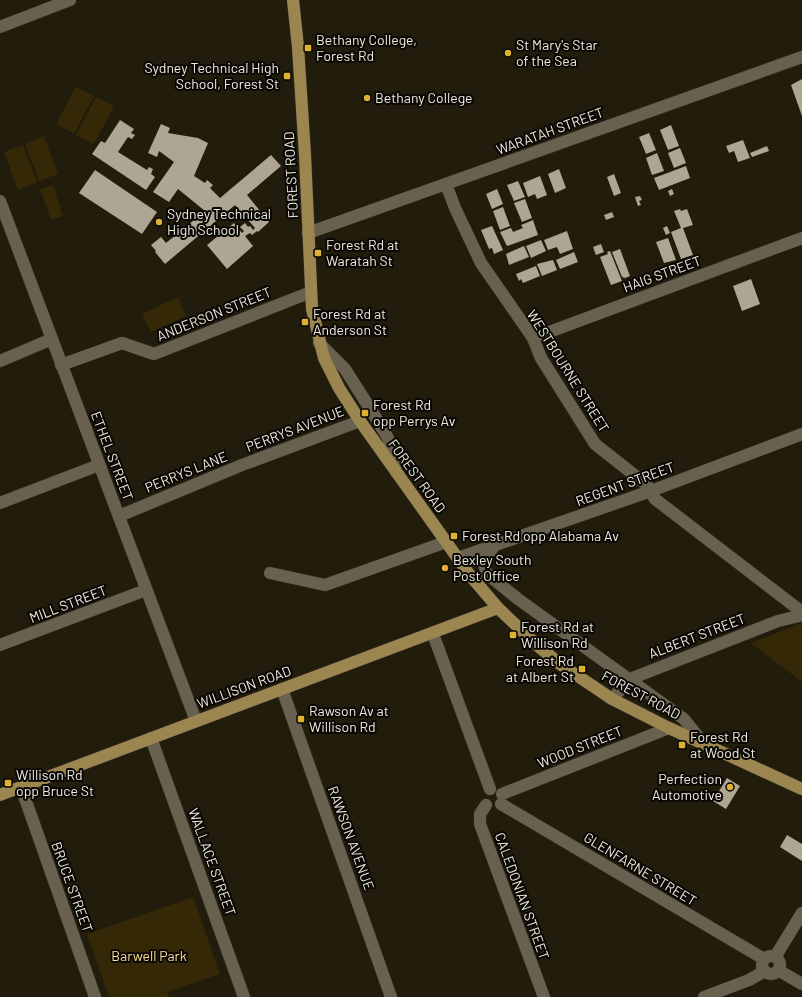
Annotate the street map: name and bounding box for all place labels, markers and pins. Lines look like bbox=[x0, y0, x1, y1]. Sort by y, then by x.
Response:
place label: Bethany College, Forest Rd bbox=[316, 31, 417, 64]
place label: St Mary's Star of the Sea bbox=[516, 36, 598, 69]
marker: Bethany College, Forest Rd bbox=[303, 43, 313, 53]
marker: St Mary's Star of the Sea bbox=[503, 48, 513, 58]
place label: Sydney Technical High School, Forest St bbox=[144, 59, 279, 92]
marker: Sydney Technical High School, Forest St bbox=[282, 71, 292, 81]
place label: Bethany College bbox=[375, 89, 473, 106]
marker: Bethany College bbox=[362, 93, 372, 103]
place label: Sydney Technical High School bbox=[167, 205, 271, 238]
marker: Sydney Technical High School bbox=[154, 217, 164, 227]
place label: Forest Rd at Waratah St bbox=[326, 236, 399, 269]
marker: Forest Rd at Waratah St bbox=[313, 248, 323, 258]
place label: Forest Rd at Anderson St bbox=[313, 305, 387, 338]
marker: Forest Rd at Anderson St bbox=[300, 317, 310, 327]
place label: Forest Rd opp Perrys Av bbox=[373, 396, 456, 429]
marker: Forest Rd opp Perrys Av bbox=[360, 408, 370, 418]
place label: Forest Rd opp Alabama Av bbox=[462, 527, 619, 544]
marker: Forest Rd opp Alabama Av bbox=[449, 531, 459, 541]
place label: Bexley South Post Office bbox=[453, 551, 531, 584]
marker: Bexley South Post Office bbox=[440, 563, 450, 573]
place label: Forest Rd at Willison Rd bbox=[521, 618, 594, 651]
marker: Forest Rd at Willison Rd bbox=[508, 630, 518, 640]
place label: Forest Rd at Albert St bbox=[506, 652, 574, 685]
marker: Forest Rd at Albert St bbox=[577, 664, 587, 674]
place label: Rawson Av at Willison Rd bbox=[309, 702, 389, 735]
marker: Rawson Av at Willison Rd bbox=[296, 714, 306, 724]
place label: Forest Rd at Wood St bbox=[690, 728, 756, 761]
marker: Forest Rd at Wood St bbox=[677, 740, 687, 750]
place label: Willison Rd opp Bruce St bbox=[16, 766, 94, 799]
place label: Perfection Automotive bbox=[652, 770, 722, 803]
marker: Willison Rd opp Bruce St bbox=[3, 778, 13, 788]
marker: Perfection Automotive bbox=[725, 782, 735, 792]

